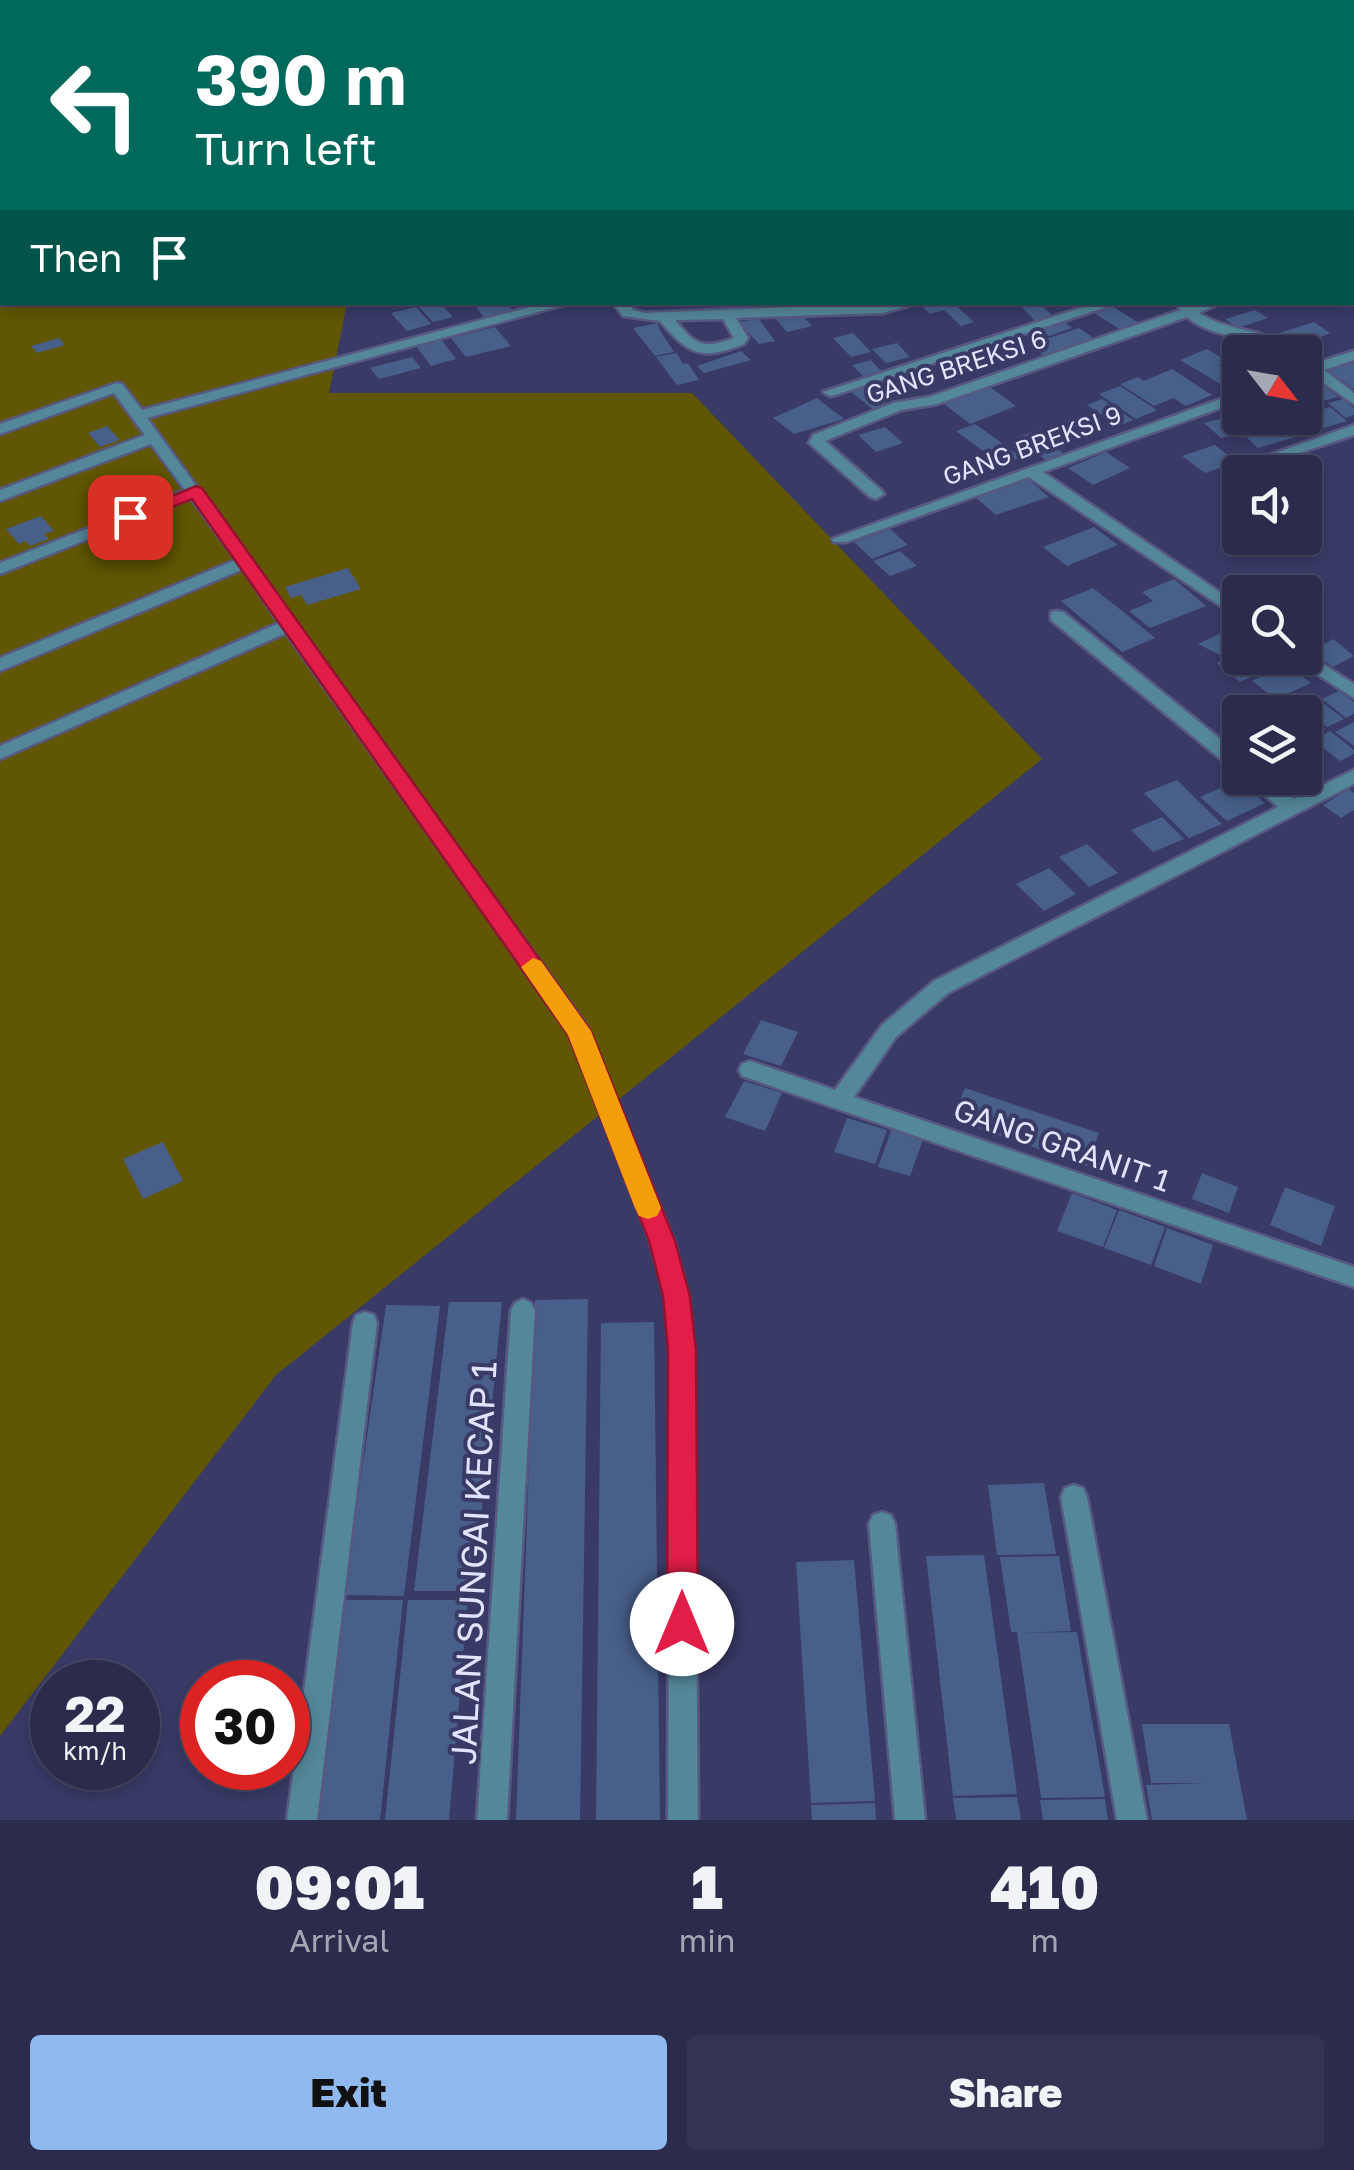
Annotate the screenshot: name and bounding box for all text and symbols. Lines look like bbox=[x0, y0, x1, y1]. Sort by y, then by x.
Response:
text: 390 m bbox=[195, 36, 406, 120]
icon: left bbox=[30, 40, 160, 170]
text: Turn left bbox=[195, 121, 377, 175]
icon: arrive bbox=[142, 230, 197, 285]
text: Then bbox=[30, 235, 122, 280]
street label: GANG BREKSI 6 bbox=[862, 322, 1050, 410]
north arrow bbox=[1222, 335, 1322, 435]
map controls bbox=[1222, 335, 1322, 795]
street label: GANG BREKSI 9 bbox=[938, 398, 1126, 492]
button: sound bbox=[1222, 455, 1322, 555]
pin bbox=[88, 475, 173, 560]
icon: arrive bbox=[103, 490, 158, 545]
button: search bbox=[1222, 575, 1322, 675]
button: layers bbox=[1222, 695, 1322, 795]
street label: GANG GRANIT 1 bbox=[949, 1091, 1175, 1199]
street label: JALAN SUNGAI KECAP 1 bbox=[441, 1360, 505, 1766]
position arrow bbox=[630, 1572, 734, 1676]
speed limit sign: 30 bbox=[180, 1660, 310, 1790]
text: 22 bbox=[64, 1683, 125, 1743]
text: km/h bbox=[63, 1735, 127, 1766]
text: 09:01 bbox=[255, 1850, 424, 1922]
text: 1 bbox=[691, 1850, 723, 1922]
text: 410 bbox=[990, 1850, 1099, 1922]
text: Arrival bbox=[289, 1921, 390, 1959]
text: min bbox=[679, 1921, 735, 1959]
text: m bbox=[1031, 1921, 1059, 1959]
button: Exit bbox=[30, 2035, 667, 2150]
button: Share bbox=[687, 2035, 1324, 2150]

